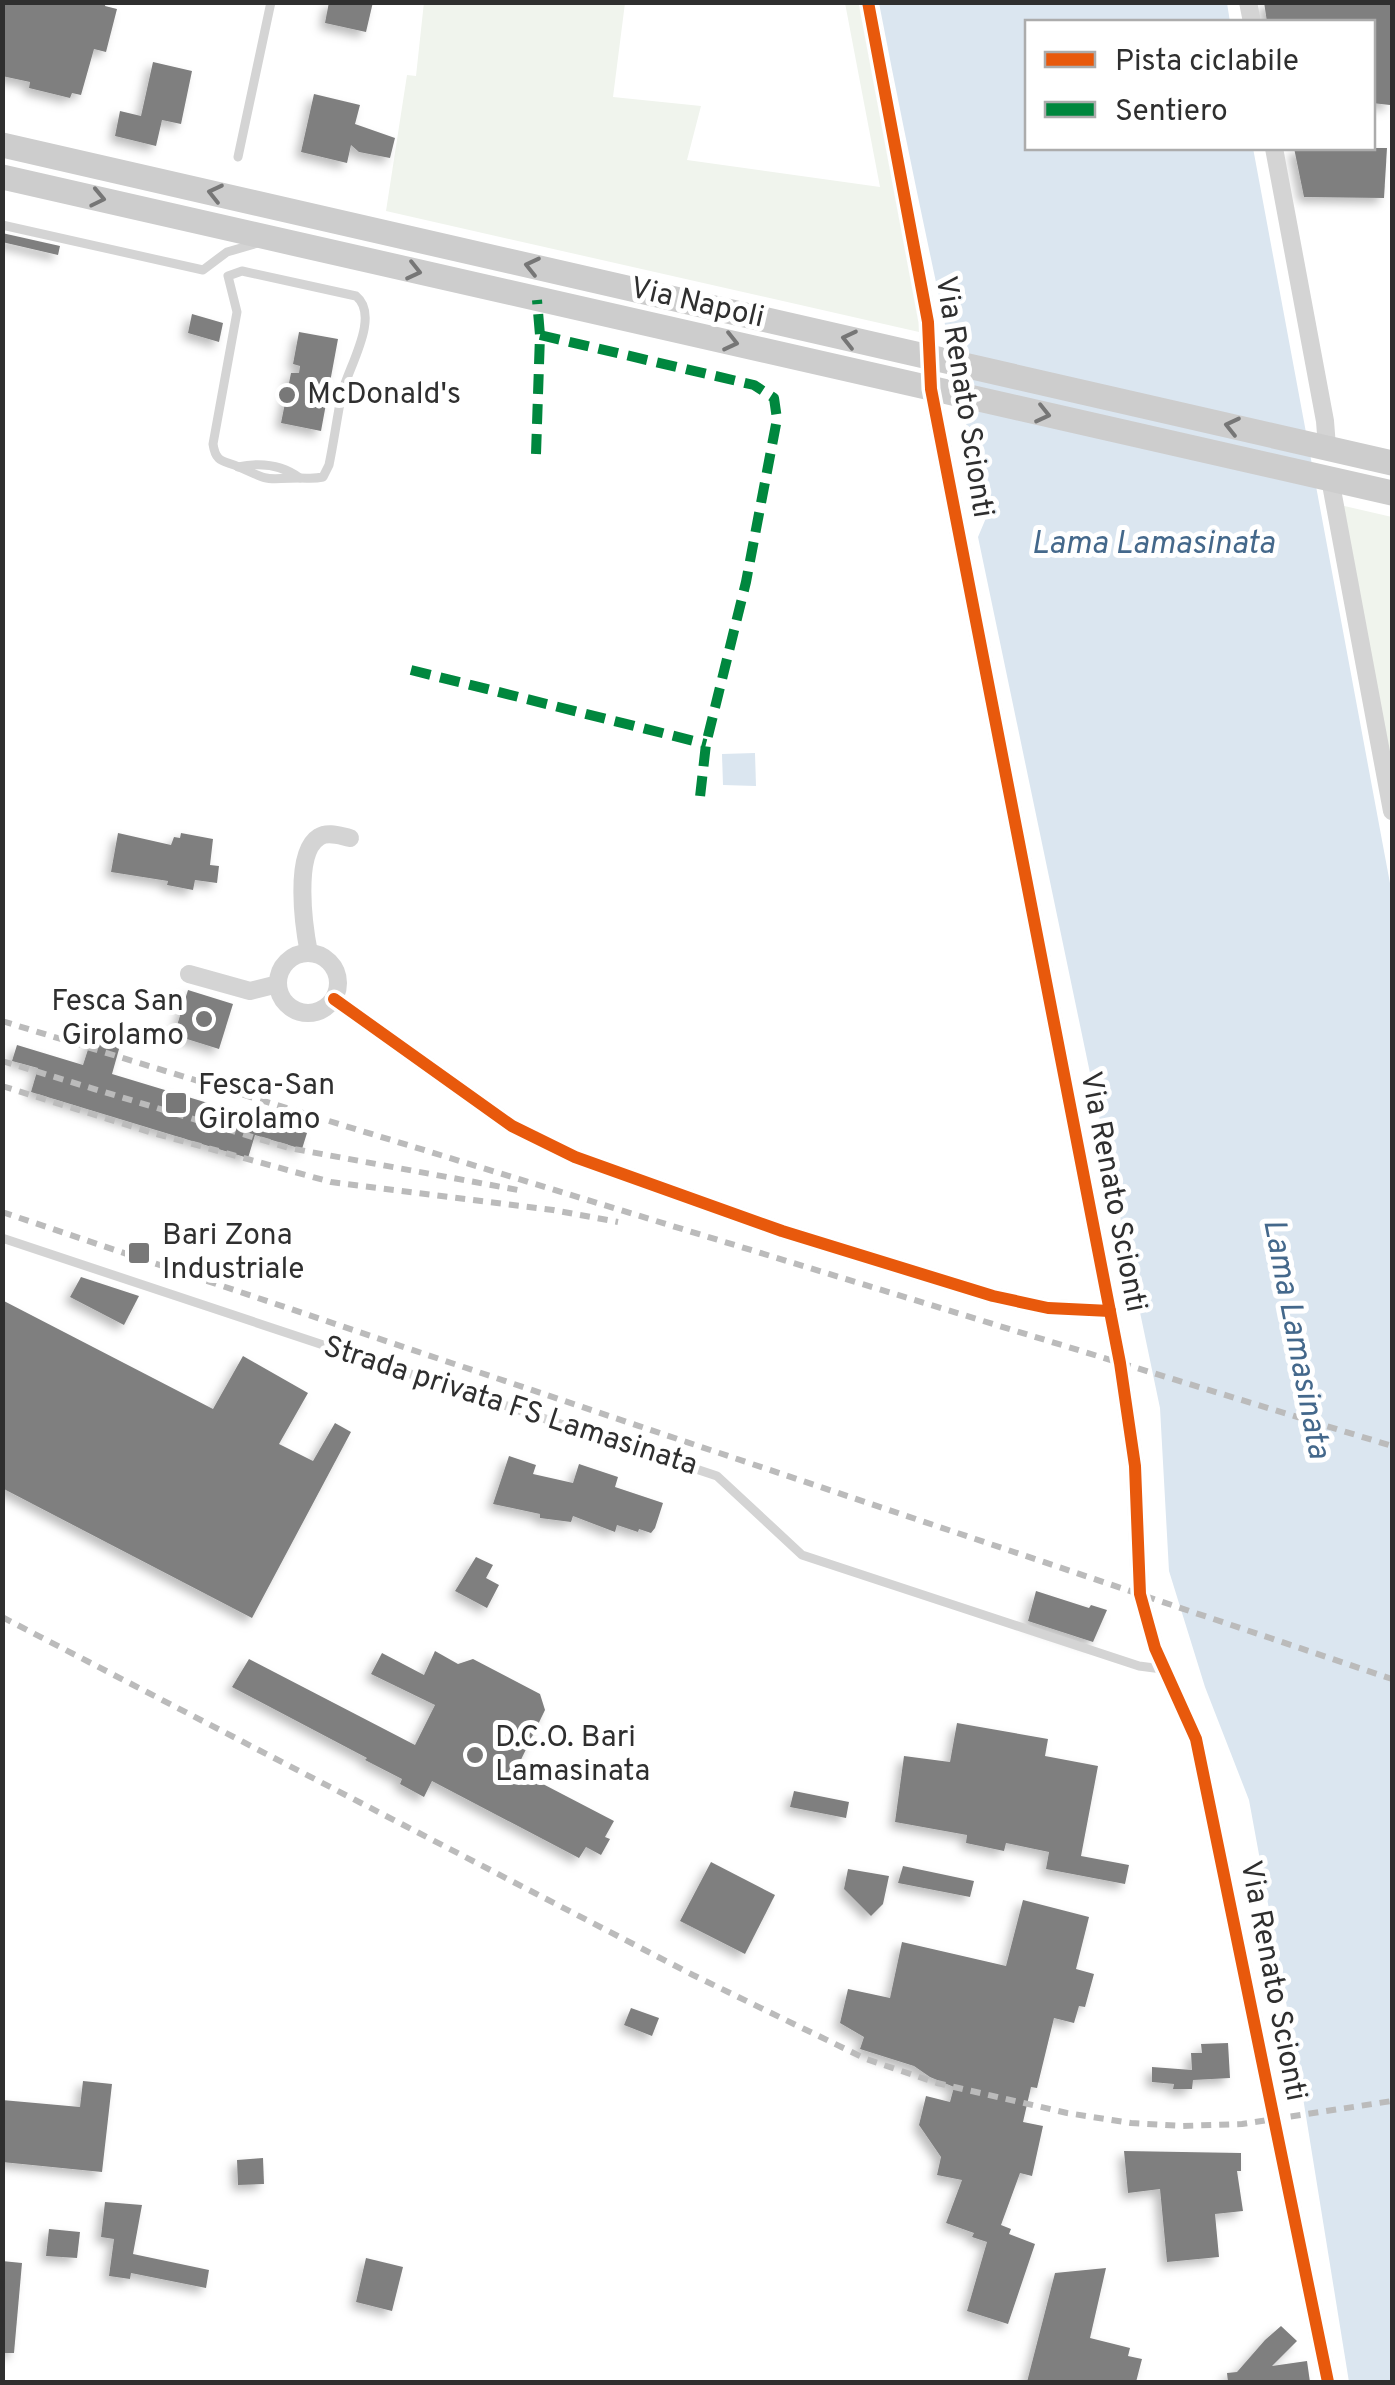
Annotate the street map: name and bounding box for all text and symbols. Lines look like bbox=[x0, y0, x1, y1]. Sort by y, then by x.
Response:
legend bbox=[1025, 20, 1375, 150]
text: Pista ciclabile bbox=[1115, 44, 1299, 81]
text: Sentiero bbox=[1115, 94, 1228, 131]
one-way arrow bbox=[207, 184, 224, 205]
one-way arrow bbox=[89, 186, 106, 207]
one-way arrow bbox=[524, 257, 541, 278]
one-way arrow bbox=[405, 259, 422, 280]
street label: Via Napoli bbox=[626, 271, 768, 337]
street label: Via Renato Scionti bbox=[926, 273, 1000, 521]
one-way arrow bbox=[841, 330, 858, 351]
one-way arrow bbox=[723, 331, 740, 352]
place label: McDonald's bbox=[307, 377, 461, 414]
marker: McDonald's bbox=[276, 384, 298, 406]
one-way arrow bbox=[1035, 402, 1052, 423]
one-way arrow bbox=[1224, 417, 1241, 438]
water label: Lama Lamasinata bbox=[1031, 525, 1275, 565]
place label: Fesca San Girolamo bbox=[51, 984, 184, 1055]
marker: Fesca San Girolamo bbox=[193, 1008, 215, 1030]
place label: Fesca-San Girolamo bbox=[198, 1068, 335, 1139]
street label: Via Renato Scionti bbox=[1071, 1069, 1153, 1315]
marker: Fesca-San Girolamo bbox=[163, 1090, 189, 1116]
water label: Lama Lamasinata bbox=[1252, 1216, 1338, 1463]
place label: Bari Zona Industriale bbox=[162, 1218, 304, 1289]
marker: Bari Zona Industriale bbox=[126, 1240, 152, 1266]
street label: Strada privata FS Lamasinata bbox=[318, 1329, 702, 1485]
place label: D.C.O. Bari Lamasinata bbox=[495, 1720, 650, 1791]
marker: D.C.O. Bari Lamasinata bbox=[464, 1744, 486, 1766]
street label: Via Renato Scionti bbox=[1231, 1858, 1313, 2104]

